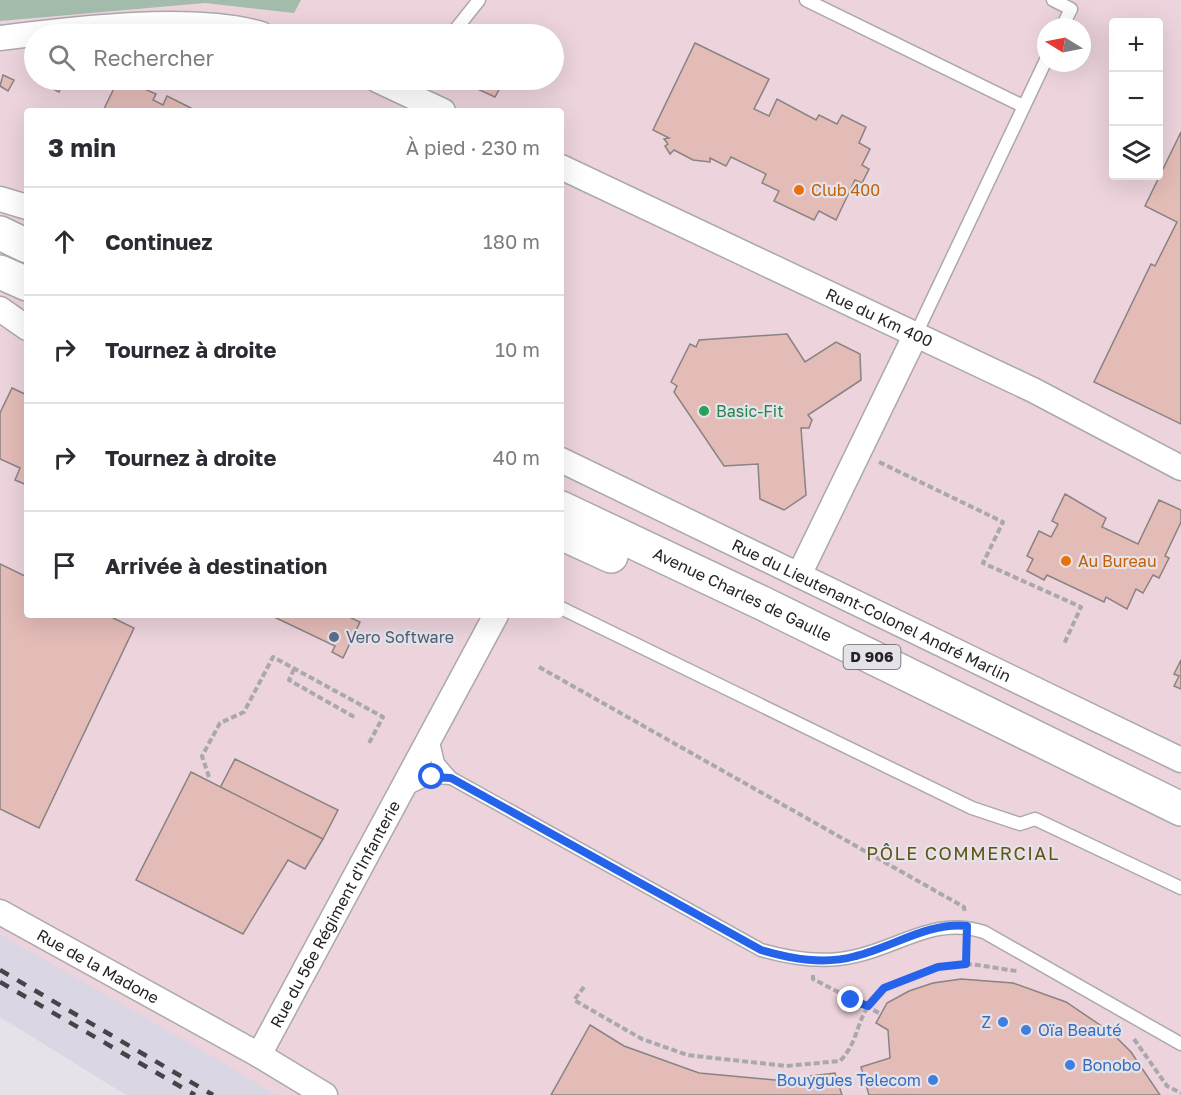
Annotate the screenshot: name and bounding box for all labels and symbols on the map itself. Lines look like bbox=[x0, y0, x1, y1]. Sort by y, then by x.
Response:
north arrow bbox=[1037, 18, 1091, 72]
place label: Club 400 bbox=[811, 180, 880, 200]
marker: Club 400 bbox=[792, 183, 806, 197]
street label: Rue du Km 400 bbox=[823, 284, 936, 351]
place label: Basic-Fit bbox=[716, 401, 784, 421]
marker: Basic-Fit bbox=[697, 404, 711, 418]
street label: Rue du Lieutenant-Colonel André Marlin bbox=[729, 534, 1014, 686]
street label: Avenue Charles de Gaulle bbox=[650, 543, 835, 646]
place label: Au Bureau bbox=[1078, 551, 1157, 571]
marker: Au Bureau bbox=[1059, 554, 1073, 568]
place label: Vero Software bbox=[346, 627, 454, 647]
marker: Vero Software bbox=[327, 630, 341, 644]
road number: D 906 bbox=[844, 645, 900, 669]
route start bbox=[418, 763, 444, 789]
street label: Rue du 56e Régiment d'Infanterie bbox=[266, 797, 404, 1031]
district label: PÔLE COMMERCIAL bbox=[866, 842, 1060, 864]
street label: Rue de la Madone bbox=[34, 924, 163, 1008]
route end bbox=[837, 986, 863, 1012]
place label: Z bbox=[981, 1012, 991, 1032]
marker: Z bbox=[996, 1015, 1010, 1029]
place label: Oïa Beauté bbox=[1038, 1020, 1122, 1040]
marker: Oïa Beauté bbox=[1019, 1023, 1033, 1037]
place label: Bonobo bbox=[1082, 1055, 1141, 1075]
marker: Bonobo bbox=[1063, 1058, 1077, 1072]
place label: Bouygues Telecom bbox=[777, 1070, 921, 1090]
marker: Bouygues Telecom bbox=[926, 1073, 940, 1087]

